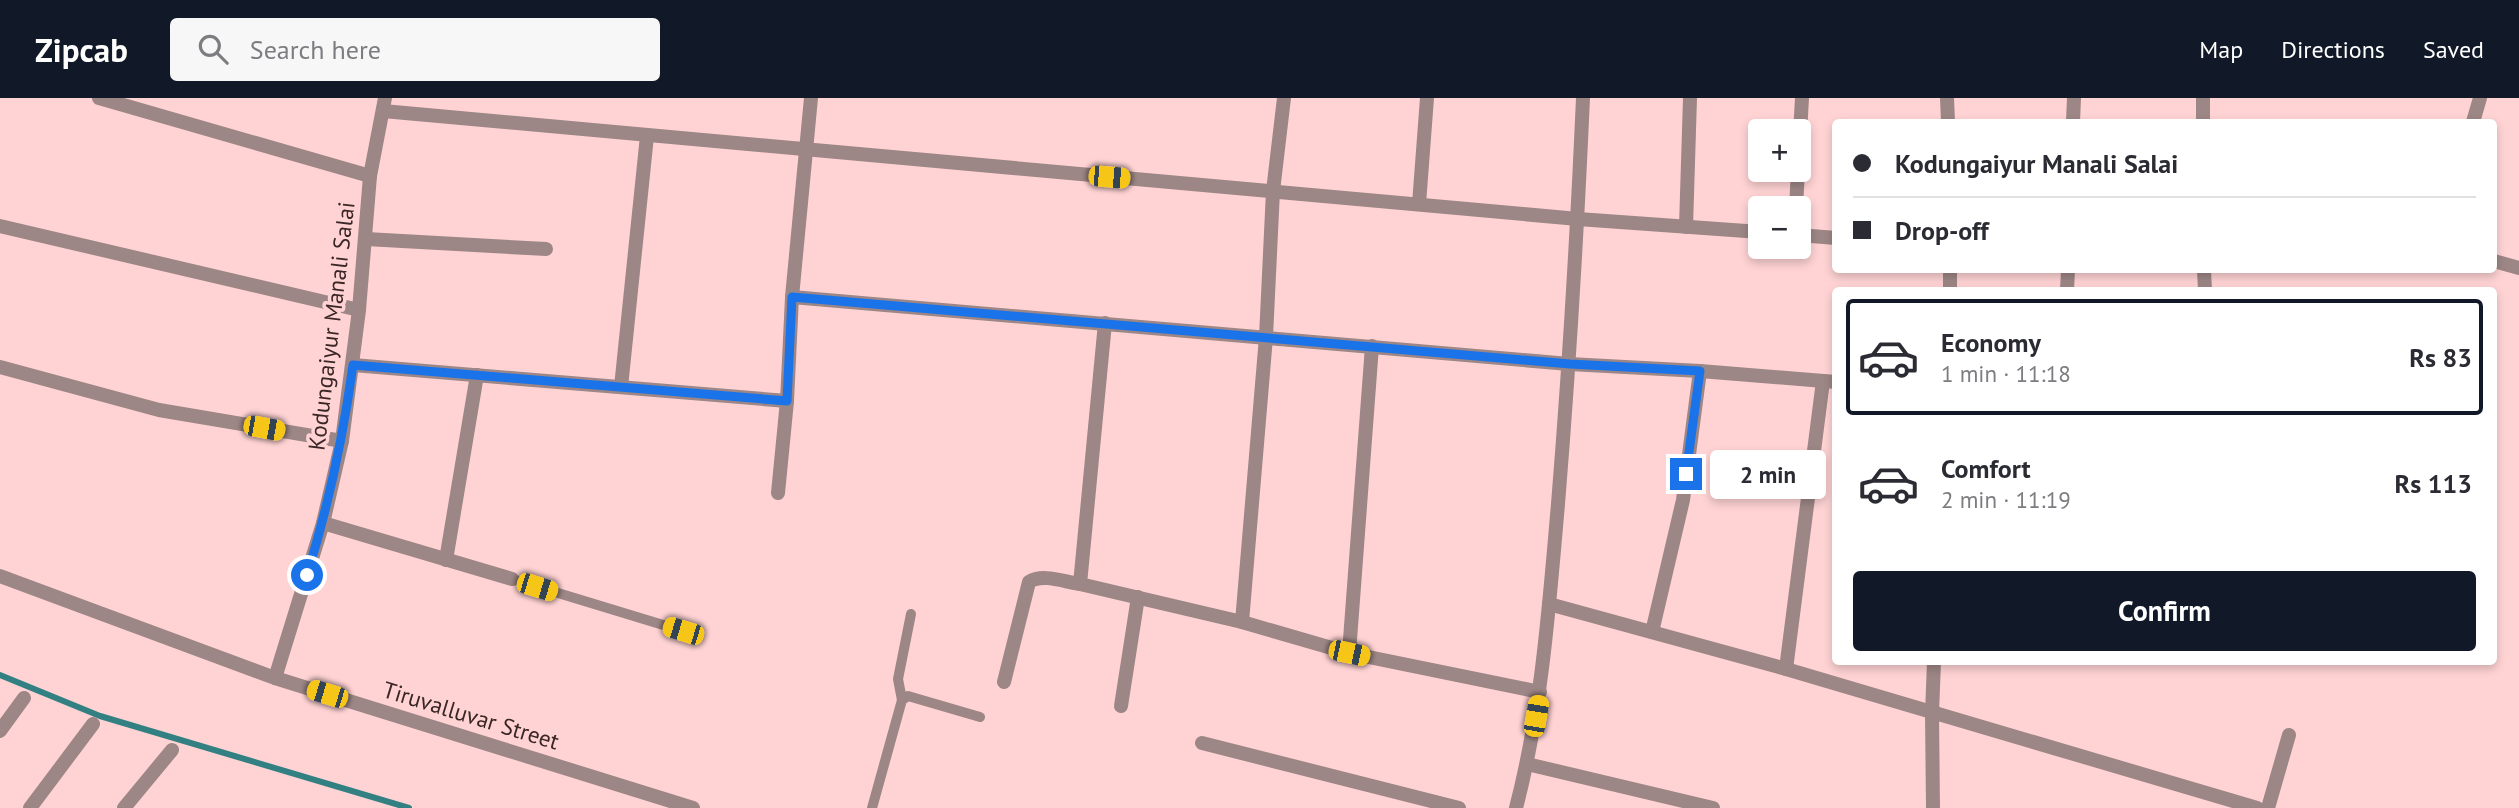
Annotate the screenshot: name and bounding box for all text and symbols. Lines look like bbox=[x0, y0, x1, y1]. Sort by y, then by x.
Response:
search box bbox=[170, 18, 660, 81]
text: Zipcab bbox=[35, 28, 128, 71]
icon: search bbox=[194, 30, 232, 68]
text: Search here bbox=[250, 33, 381, 66]
text: Map bbox=[2199, 34, 2243, 65]
text: Directions bbox=[2281, 34, 2385, 65]
text: Saved bbox=[2423, 34, 2484, 65]
map controls bbox=[1748, 119, 1811, 259]
button: + bbox=[1748, 119, 1811, 182]
text: Kodungaiyur Manali Salai bbox=[1895, 147, 2178, 180]
car bbox=[1088, 165, 1131, 189]
button: − bbox=[1748, 196, 1811, 259]
street label: Kodungaiyur Manali Salai bbox=[301, 200, 361, 452]
text: Drop-off bbox=[1895, 214, 1989, 247]
icon: car bbox=[1857, 326, 1920, 389]
text: Economy bbox=[1941, 326, 2041, 359]
text: Rs 83 bbox=[2409, 341, 2472, 374]
text: 1 min · 11:18 bbox=[1941, 359, 2071, 388]
car bbox=[242, 414, 287, 442]
callout: 2 min bbox=[1710, 450, 1826, 498]
icon: car bbox=[1857, 452, 1920, 515]
text: Comfort bbox=[1941, 452, 2031, 485]
route end bbox=[1670, 458, 1702, 490]
text: 2 min bbox=[1740, 460, 1796, 489]
text: Rs 113 bbox=[2395, 467, 2472, 500]
text: 2 min · 11:19 bbox=[1941, 485, 2071, 514]
route start bbox=[291, 559, 323, 591]
car bbox=[514, 571, 561, 603]
button: Confirm bbox=[1853, 571, 2476, 651]
car bbox=[660, 615, 707, 647]
car bbox=[1327, 638, 1372, 668]
street label: Tiruvalluvar Street bbox=[379, 674, 563, 756]
car bbox=[304, 678, 351, 710]
car bbox=[1523, 693, 1550, 739]

